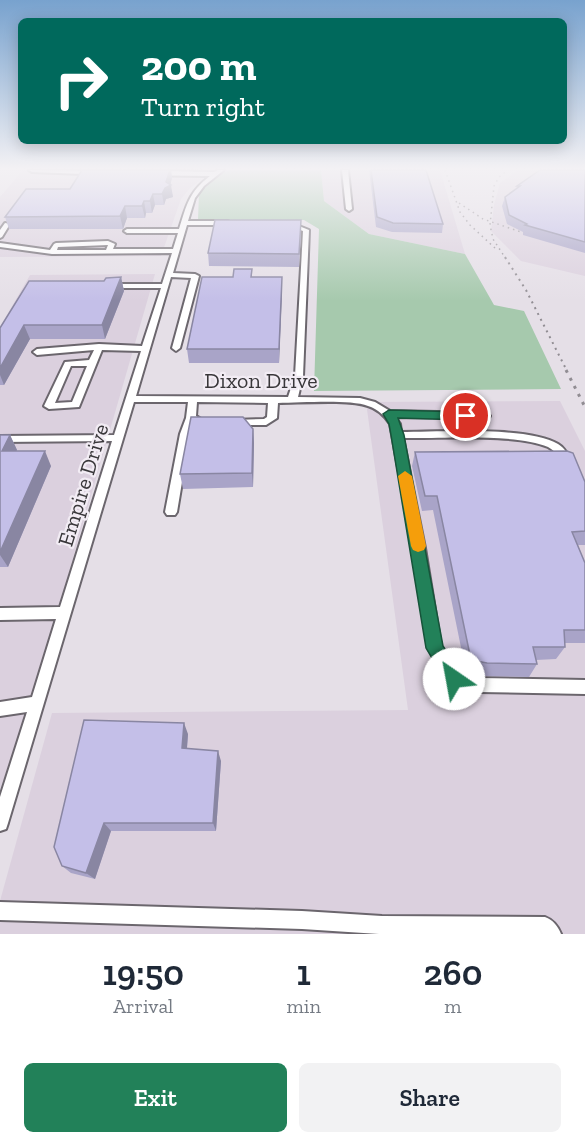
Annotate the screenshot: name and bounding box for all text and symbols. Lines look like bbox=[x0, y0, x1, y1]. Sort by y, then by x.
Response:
text: 200 m bbox=[141, 40, 257, 91]
icon: right bbox=[42, 42, 120, 120]
text: Turn right bbox=[141, 91, 265, 123]
street label: Dixon Drive bbox=[204, 367, 318, 394]
pin bbox=[440, 390, 491, 441]
icon: arrive bbox=[449, 399, 482, 432]
street label: Empire Drive bbox=[52, 421, 114, 549]
position arrow bbox=[422, 647, 486, 711]
text: 19:50 bbox=[103, 951, 184, 994]
text: 1 bbox=[297, 951, 311, 994]
text: 260 bbox=[423, 951, 482, 994]
text: Arrival bbox=[113, 994, 173, 1018]
text: min bbox=[287, 994, 321, 1018]
text: m bbox=[444, 994, 462, 1018]
button: Exit bbox=[24, 1063, 287, 1132]
button: Share bbox=[299, 1063, 561, 1132]

